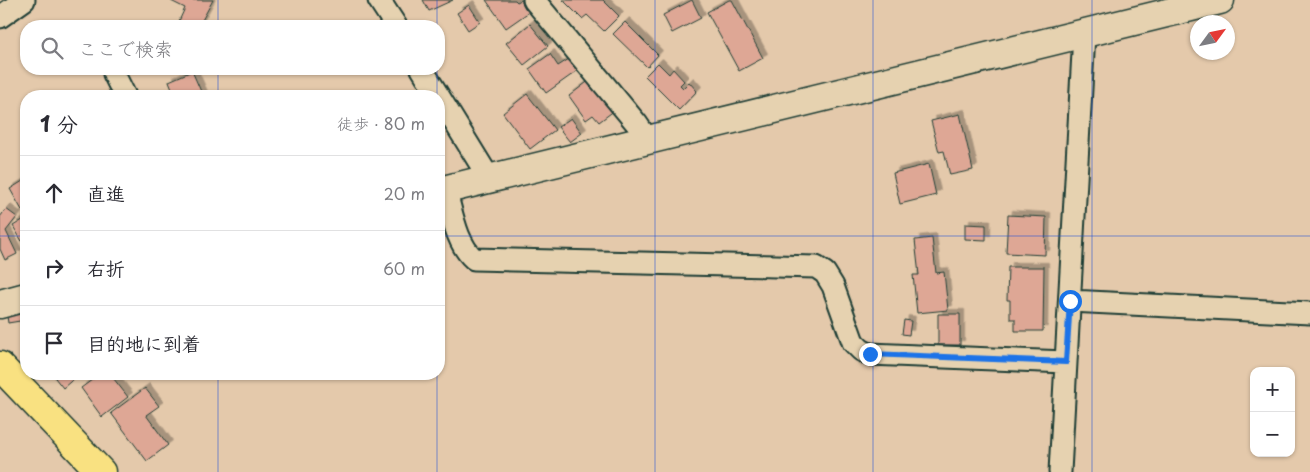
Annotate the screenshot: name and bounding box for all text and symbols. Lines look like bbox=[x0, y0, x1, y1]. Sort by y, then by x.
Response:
north arrow bbox=[1190, 15, 1235, 60]
search box bbox=[20, 20, 445, 75]
icon: search bbox=[38, 34, 66, 62]
text: ここで検索 bbox=[78, 34, 173, 62]
text: 1 分 bbox=[40, 107, 78, 139]
text: 徒歩 · 80 m bbox=[337, 111, 425, 135]
icon: ahead bbox=[40, 179, 68, 207]
text: 直進 bbox=[87, 179, 125, 207]
text: 20 m bbox=[384, 181, 425, 205]
icon: right bbox=[40, 254, 68, 282]
text: 右折 bbox=[87, 254, 125, 282]
text: 60 m bbox=[383, 256, 425, 280]
route start bbox=[1059, 290, 1082, 313]
icon: arrive bbox=[40, 329, 68, 357]
text: 目的地に到着 bbox=[87, 329, 201, 357]
route end bbox=[859, 343, 882, 366]
map controls bbox=[1250, 367, 1295, 457]
button: + bbox=[1250, 367, 1295, 412]
button: − bbox=[1250, 412, 1295, 457]

